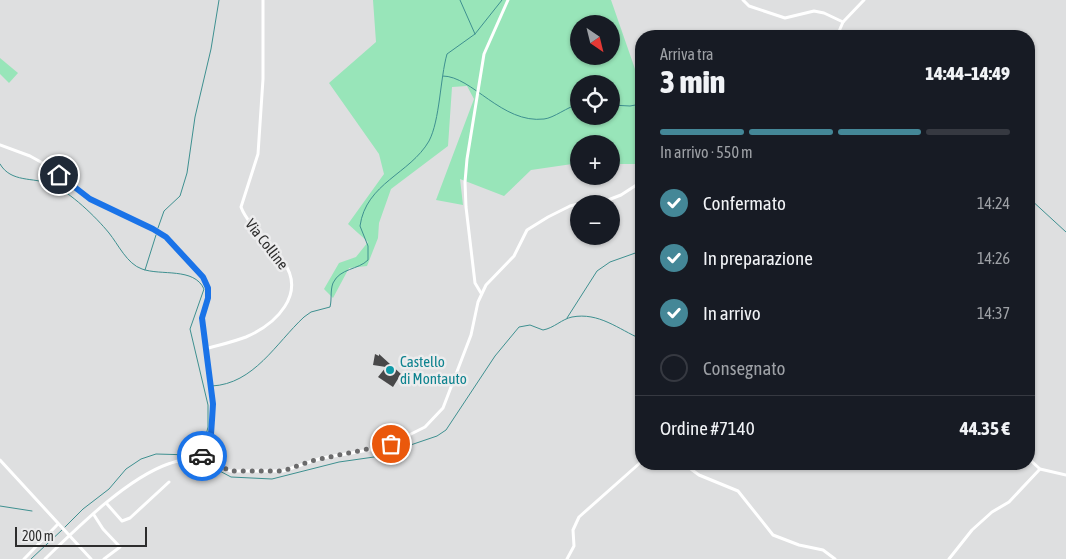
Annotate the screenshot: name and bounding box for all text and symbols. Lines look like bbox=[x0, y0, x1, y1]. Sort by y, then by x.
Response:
north arrow bbox=[570, 15, 620, 65]
map controls bbox=[570, 15, 620, 245]
text: Arriva tra bbox=[660, 45, 713, 63]
text: 14:44–14:49 bbox=[925, 62, 1010, 84]
text: 3 min bbox=[660, 63, 725, 100]
button: locate bbox=[570, 75, 620, 125]
button: + bbox=[570, 135, 620, 185]
text: In arrivo · 550 m bbox=[660, 143, 753, 161]
pin bbox=[38, 154, 80, 196]
icon: home bbox=[45, 161, 73, 189]
icon: check bbox=[660, 189, 688, 217]
text: Confermato bbox=[703, 192, 786, 214]
text: 14:24 bbox=[977, 194, 1010, 212]
button: − bbox=[570, 195, 620, 245]
street label: Via Colline bbox=[242, 215, 292, 273]
icon: check bbox=[660, 244, 688, 272]
text: In preparazione bbox=[703, 247, 813, 269]
text: 14:26 bbox=[977, 249, 1010, 267]
icon: check bbox=[660, 299, 688, 327]
text: In arrivo bbox=[703, 302, 761, 324]
text: 14:37 bbox=[977, 304, 1010, 322]
place label: Castello di Montauto bbox=[400, 353, 467, 387]
text: Consegnato bbox=[703, 357, 785, 379]
marker: Castello di Montauto bbox=[384, 364, 396, 376]
text: Ordine #7140 bbox=[660, 417, 755, 439]
text: 44.35 € bbox=[960, 417, 1010, 439]
pin bbox=[370, 423, 412, 465]
icon: bag bbox=[377, 430, 405, 458]
courier bbox=[177, 431, 227, 481]
icon: car bbox=[188, 442, 216, 470]
scale bar bbox=[15, 524, 148, 547]
text: 200 m bbox=[22, 528, 54, 544]

